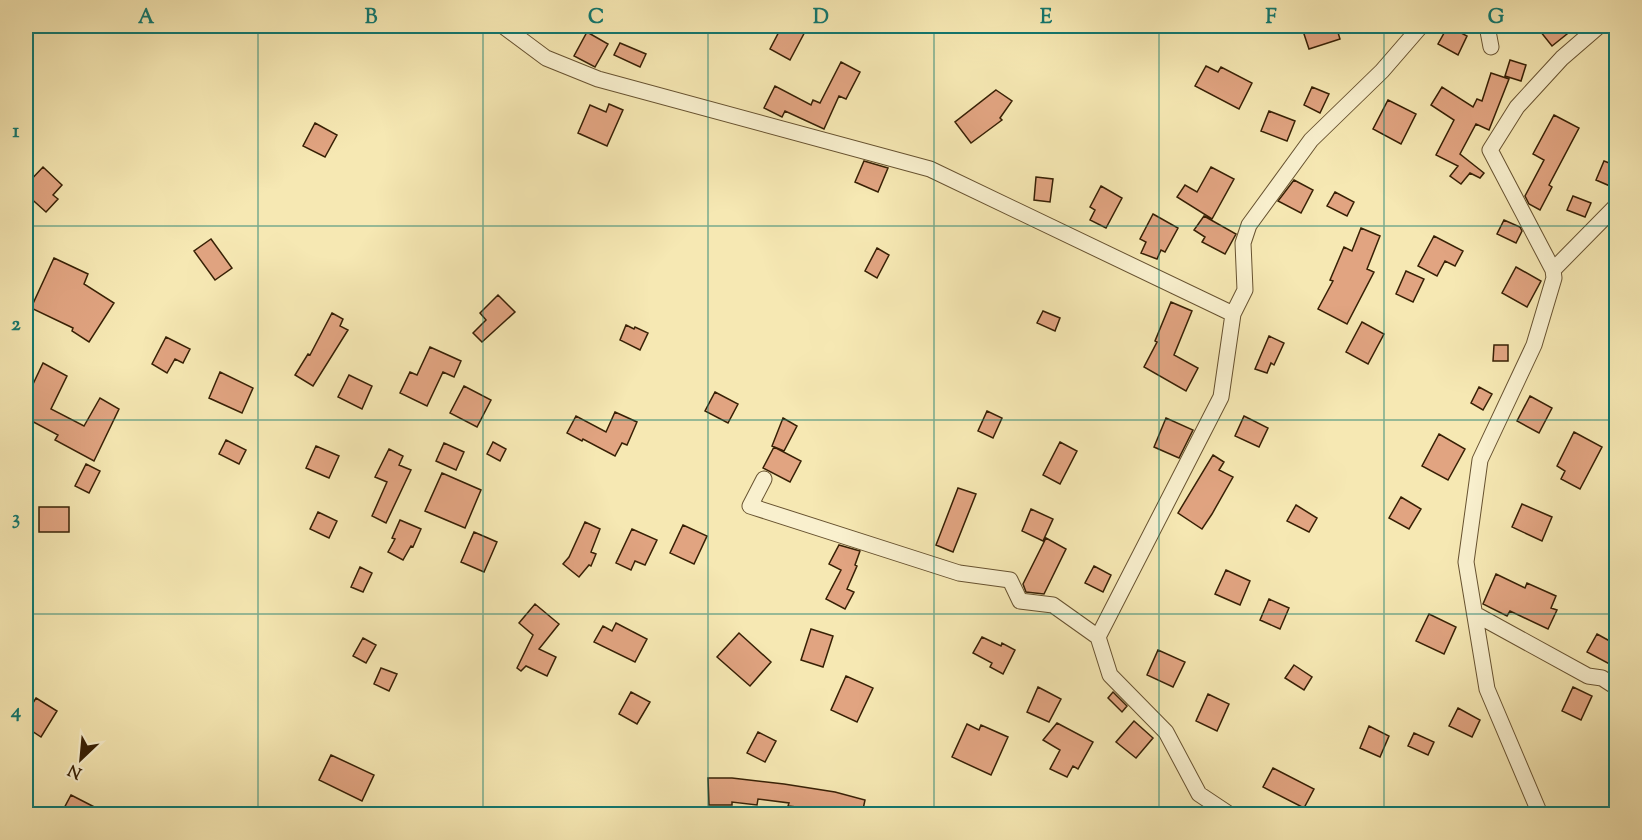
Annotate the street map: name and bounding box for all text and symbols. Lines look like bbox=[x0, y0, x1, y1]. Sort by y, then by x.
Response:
text: A bbox=[138, 4, 155, 33]
text: B bbox=[365, 4, 378, 33]
text: C bbox=[588, 4, 604, 33]
text: D bbox=[813, 4, 829, 33]
text: E bbox=[1040, 4, 1053, 33]
text: F bbox=[1265, 4, 1277, 33]
text: G bbox=[1488, 4, 1505, 33]
text: 1 bbox=[13, 118, 20, 147]
text: 2 bbox=[11, 311, 21, 340]
text: 3 bbox=[12, 505, 20, 534]
text: 4 bbox=[10, 698, 21, 727]
north arrow bbox=[51, 729, 111, 789]
text: N bbox=[65, 757, 86, 783]

